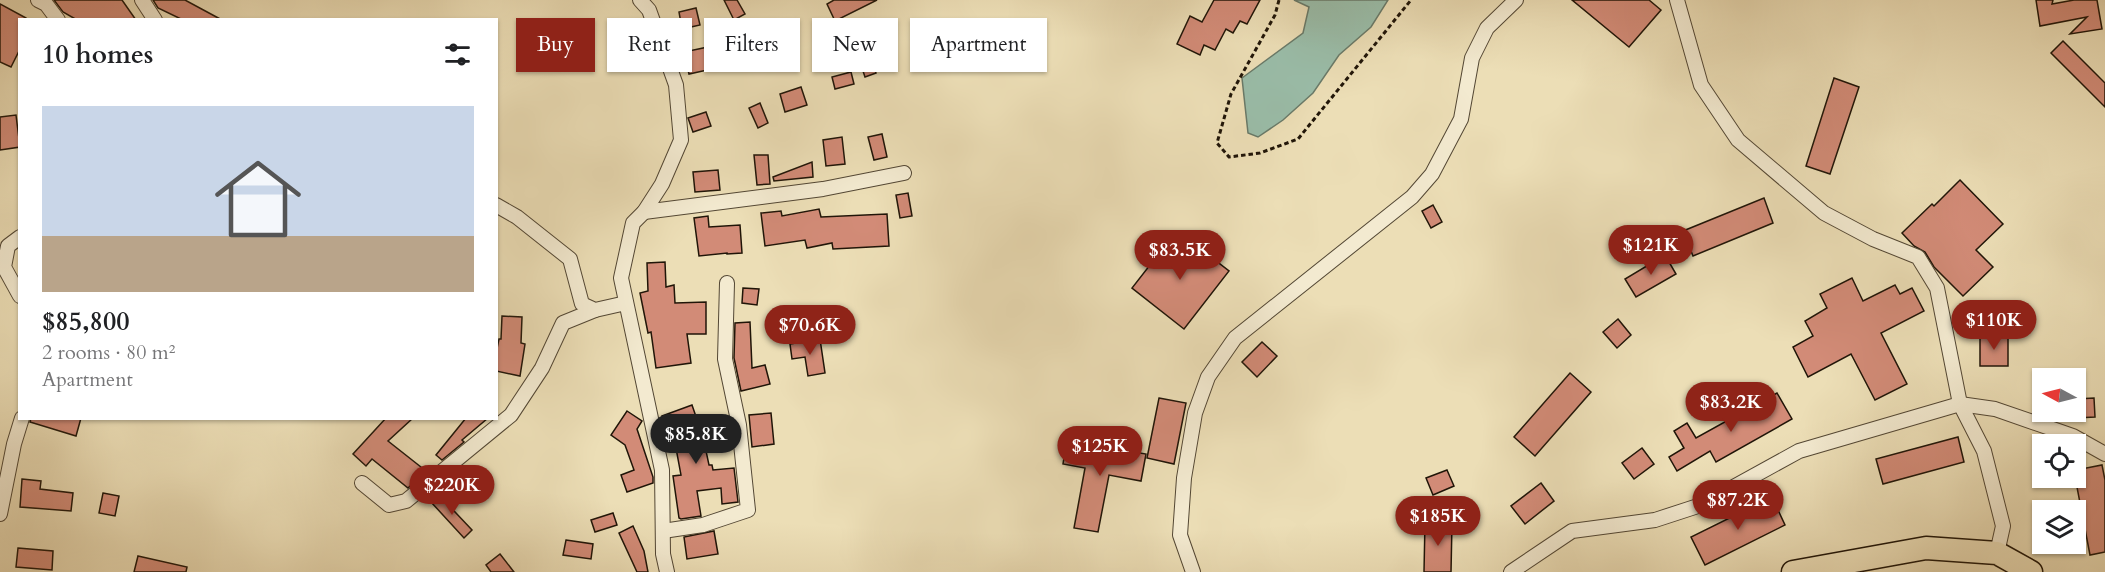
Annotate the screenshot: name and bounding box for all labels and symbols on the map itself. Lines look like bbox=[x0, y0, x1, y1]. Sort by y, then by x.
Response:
pin: $121K bbox=[1609, 225, 1693, 276]
pin: $83.5K bbox=[1131, 230, 1229, 281]
pin: $110K bbox=[1952, 300, 2036, 351]
pin: $70.6K bbox=[761, 305, 859, 356]
north arrow bbox=[2032, 368, 2086, 422]
pin: $83.2K bbox=[1682, 382, 1780, 433]
pin: $85.8K bbox=[647, 414, 745, 465]
pin: $125K bbox=[1058, 426, 1142, 477]
pin: $220K bbox=[410, 465, 494, 516]
pin: $87.2K bbox=[1689, 480, 1787, 531]
pin: $185K bbox=[1396, 496, 1480, 547]

